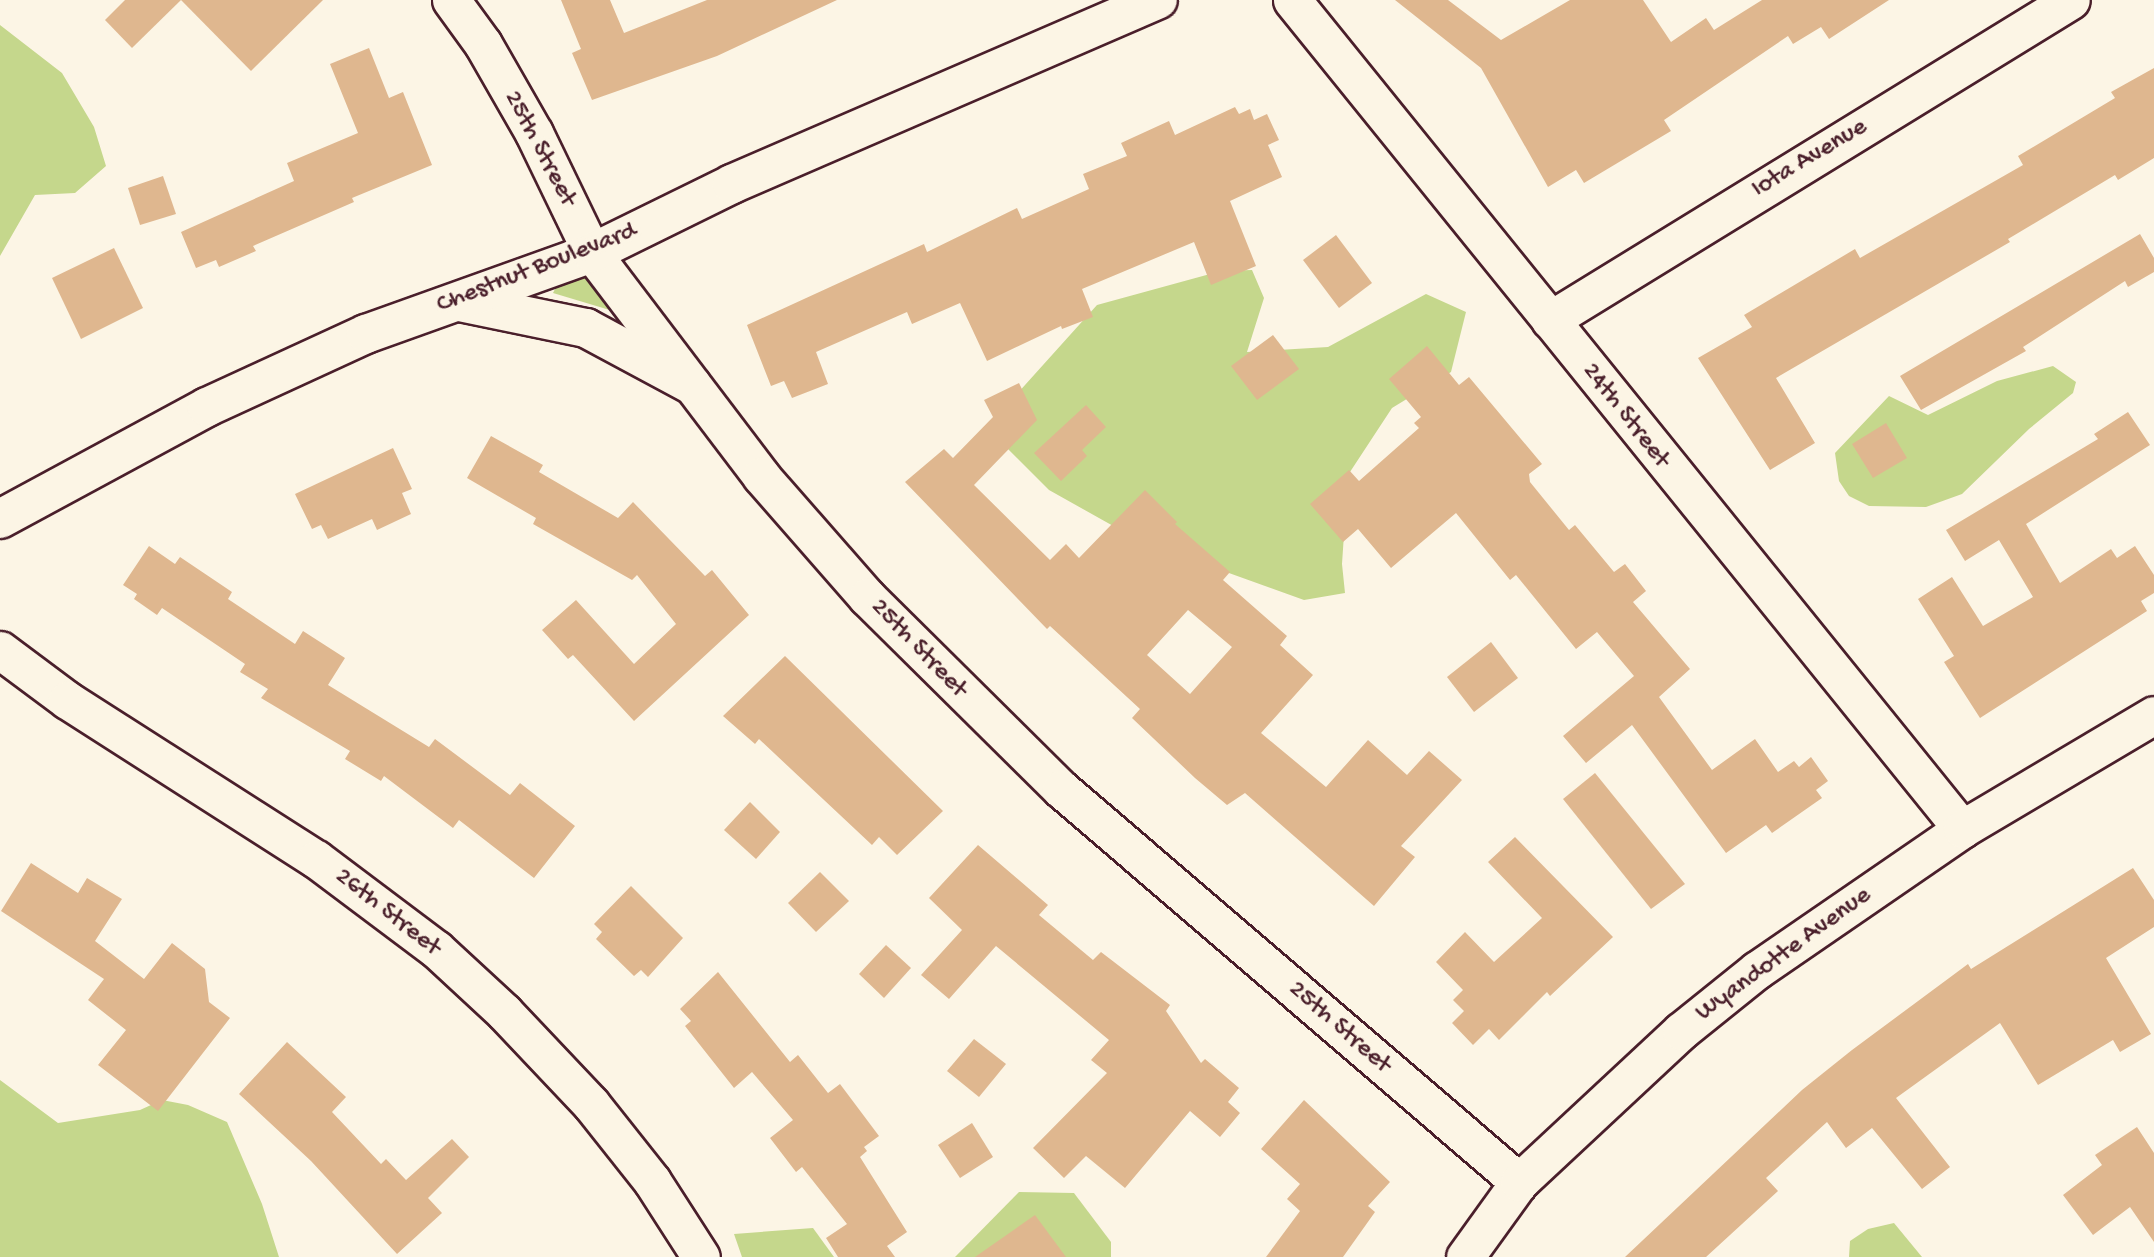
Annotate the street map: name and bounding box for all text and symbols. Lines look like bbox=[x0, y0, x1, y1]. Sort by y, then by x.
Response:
street label: 25th Street bbox=[496, 86, 582, 212]
street label: Iota Avenue bbox=[1747, 112, 1873, 206]
street label: Chestnut Boulevard bbox=[433, 217, 641, 321]
street label: 24th Street bbox=[1574, 357, 1676, 475]
street label: 25th Street bbox=[863, 593, 973, 705]
street label: 26th Street bbox=[328, 862, 446, 964]
street label: Wyandotte Avenue bbox=[1690, 881, 1878, 1029]
street label: 25th Street bbox=[1281, 975, 1397, 1081]

